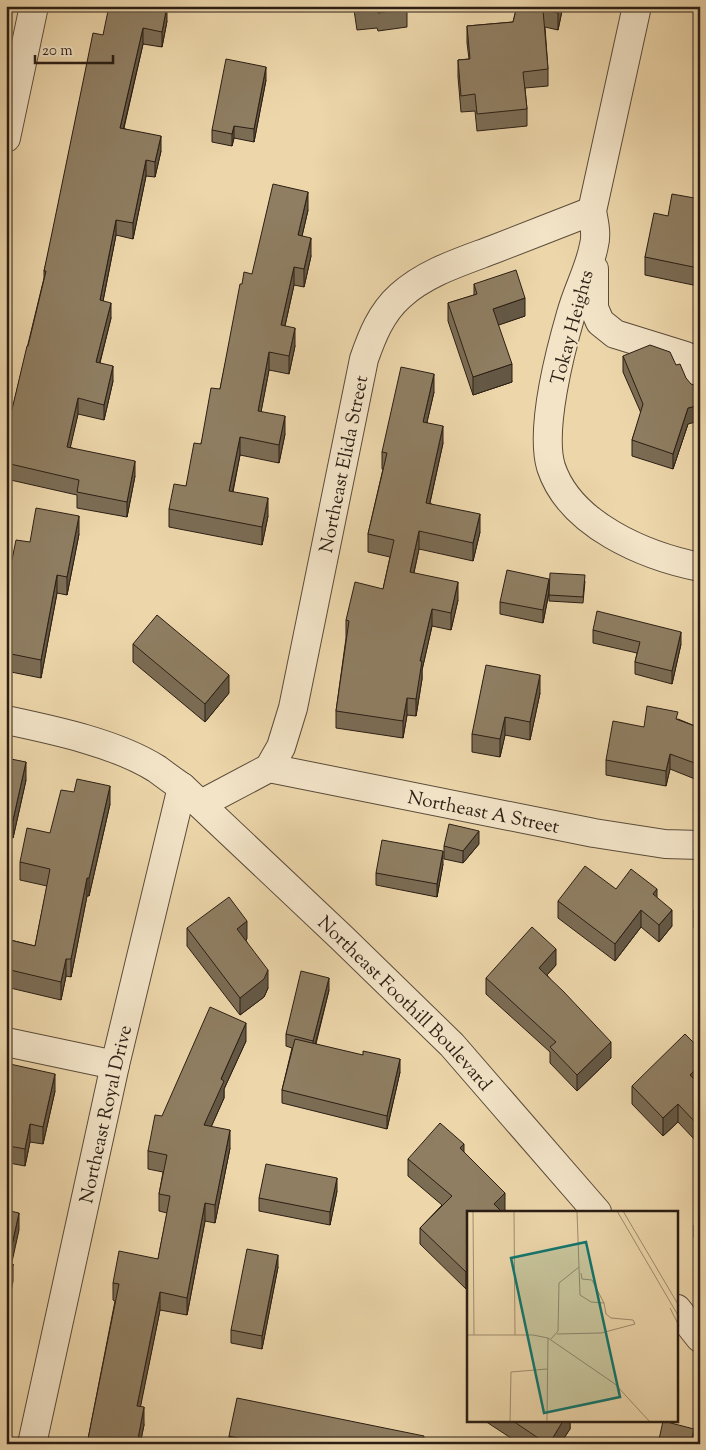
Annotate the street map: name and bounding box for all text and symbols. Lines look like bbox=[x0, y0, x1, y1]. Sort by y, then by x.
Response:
scale bar bbox=[35, 32, 112, 64]
text: 20 m bbox=[42, 41, 73, 62]
street label: Tokay Heights bbox=[545, 267, 602, 388]
street label: Northeast Elida Street bbox=[314, 373, 376, 555]
street label: Northeast A Street bbox=[405, 785, 562, 842]
street label: Northeast Foothill Boulevard bbox=[311, 911, 497, 1098]
street label: Northeast Royal Drive bbox=[74, 1022, 140, 1206]
inset map bbox=[467, 1211, 678, 1422]

